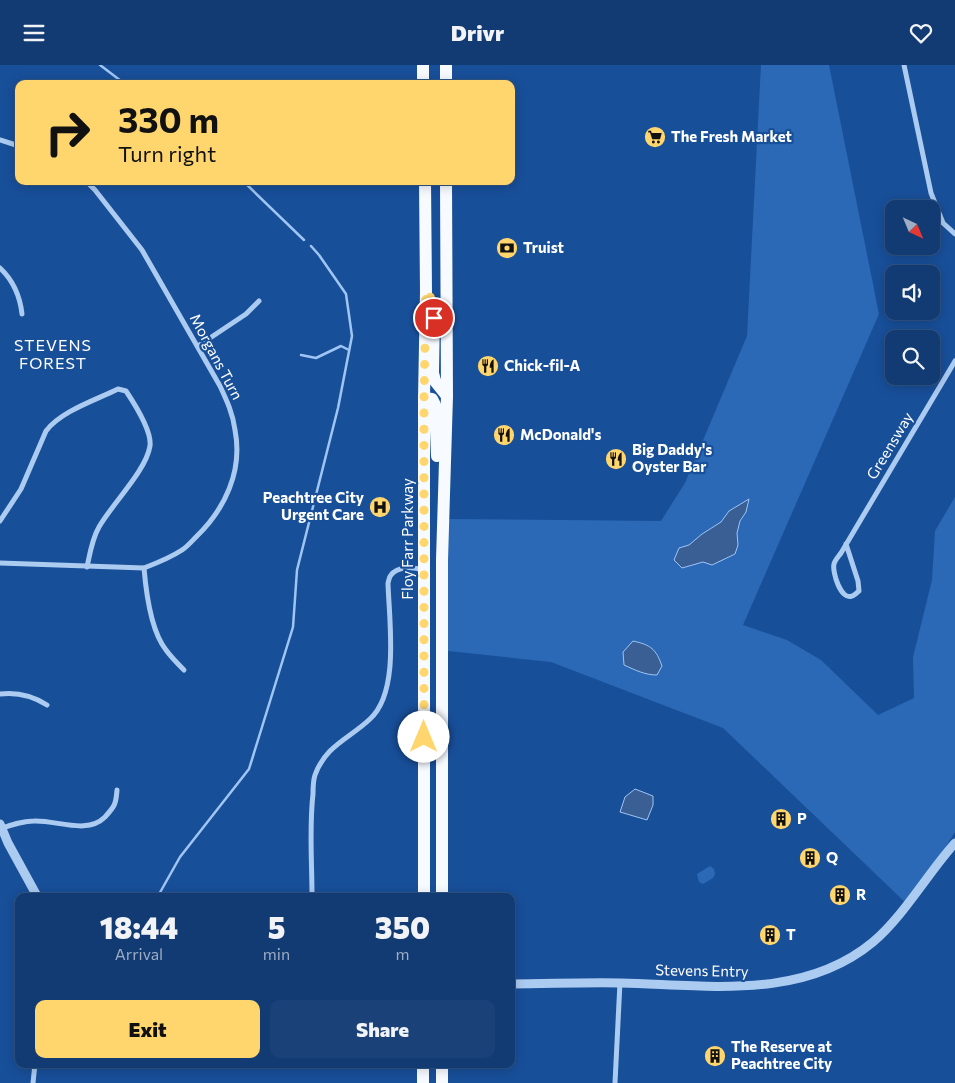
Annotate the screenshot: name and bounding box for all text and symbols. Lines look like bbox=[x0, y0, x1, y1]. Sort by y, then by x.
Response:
icon: menu bbox=[20, 19, 48, 47]
text: Drivr bbox=[451, 19, 504, 46]
icon: heart bbox=[907, 19, 935, 47]
text: 330 m bbox=[118, 97, 219, 140]
icon: right bbox=[35, 100, 100, 165]
supermarket icon: The Fresh Market bbox=[643, 125, 667, 149]
place label: The Fresh Market bbox=[671, 127, 792, 145]
text: Turn right bbox=[118, 140, 216, 167]
north arrow bbox=[885, 200, 940, 255]
map controls bbox=[885, 200, 940, 385]
bank icon: Truist bbox=[495, 236, 519, 260]
place label: Truist bbox=[523, 238, 564, 256]
button: sound bbox=[885, 265, 940, 320]
pin bbox=[413, 297, 455, 339]
icon: arrive bbox=[420, 304, 448, 332]
street label: Morgans Turn bbox=[187, 310, 247, 403]
button: search bbox=[885, 330, 940, 385]
district label: STEVENS FOREST bbox=[14, 335, 92, 372]
restaurant icon: Chick-fil-A bbox=[476, 354, 500, 378]
place label: Chick-fil-A bbox=[504, 356, 581, 374]
street label: Greensway bbox=[862, 408, 916, 482]
restaurant icon: McDonald's bbox=[492, 423, 516, 447]
place label: McDonald's bbox=[520, 425, 601, 443]
place label: Big Daddy's Oyster Bar bbox=[632, 440, 712, 475]
restaurant icon: Big Daddy's Oyster Bar bbox=[604, 447, 628, 471]
street label: Floy Farr Parkway bbox=[398, 478, 416, 600]
place label: Peachtree City Urgent Care bbox=[263, 488, 365, 523]
hospital icon: Peachtree City Urgent Care bbox=[368, 495, 392, 519]
position arrow bbox=[397, 710, 449, 762]
building icon: P bbox=[769, 807, 793, 831]
place label: P bbox=[797, 809, 807, 827]
building icon: Q bbox=[798, 846, 822, 870]
place label: Q bbox=[826, 848, 838, 866]
building icon: R bbox=[828, 883, 852, 907]
place label: R bbox=[856, 885, 867, 903]
text: 18:44 bbox=[100, 908, 178, 945]
text: 5 bbox=[268, 908, 285, 945]
text: 350 bbox=[375, 908, 430, 945]
building icon: T bbox=[758, 923, 782, 947]
place label: T bbox=[786, 925, 796, 943]
text: Arrival bbox=[115, 944, 163, 963]
text: min bbox=[263, 944, 290, 963]
text: m bbox=[396, 944, 410, 963]
street label: Stevens Entry bbox=[655, 960, 749, 980]
button: Exit bbox=[35, 1000, 260, 1058]
button: Share bbox=[270, 1000, 495, 1058]
place label: The Reserve at Peachtree City bbox=[731, 1037, 833, 1072]
building icon: The Reserve at Peachtree City bbox=[703, 1044, 727, 1068]

